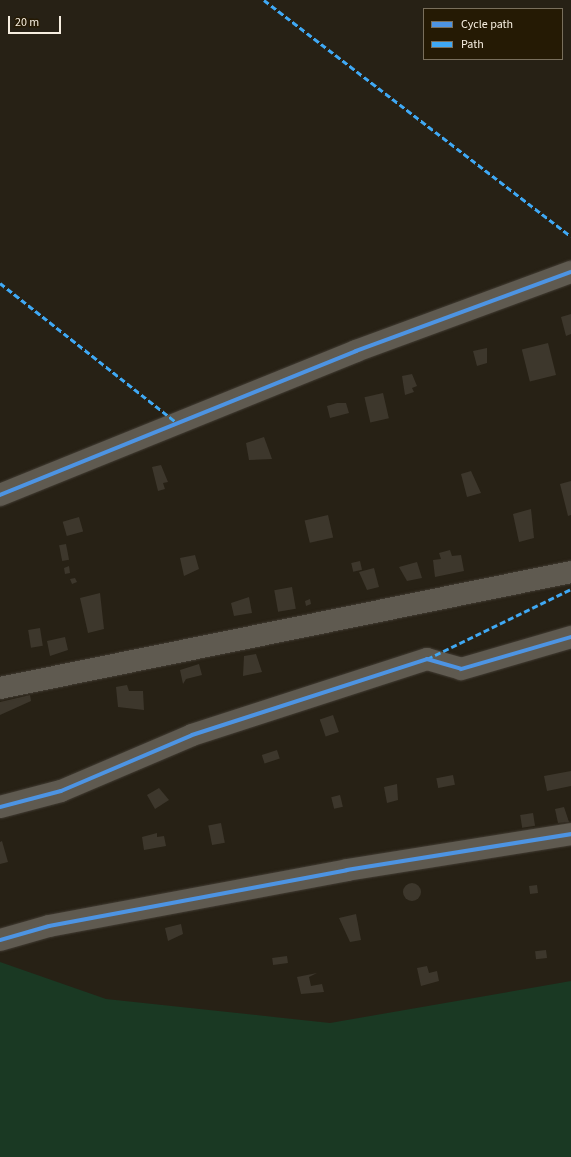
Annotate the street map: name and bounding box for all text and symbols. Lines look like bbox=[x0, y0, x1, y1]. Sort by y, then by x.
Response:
scale bar bbox=[10, 8, 63, 34]
legend bbox=[423, 8, 563, 60]
text: 20 m bbox=[15, 14, 39, 31]
text: Cycle path bbox=[461, 16, 513, 33]
text: Path bbox=[461, 36, 484, 53]

